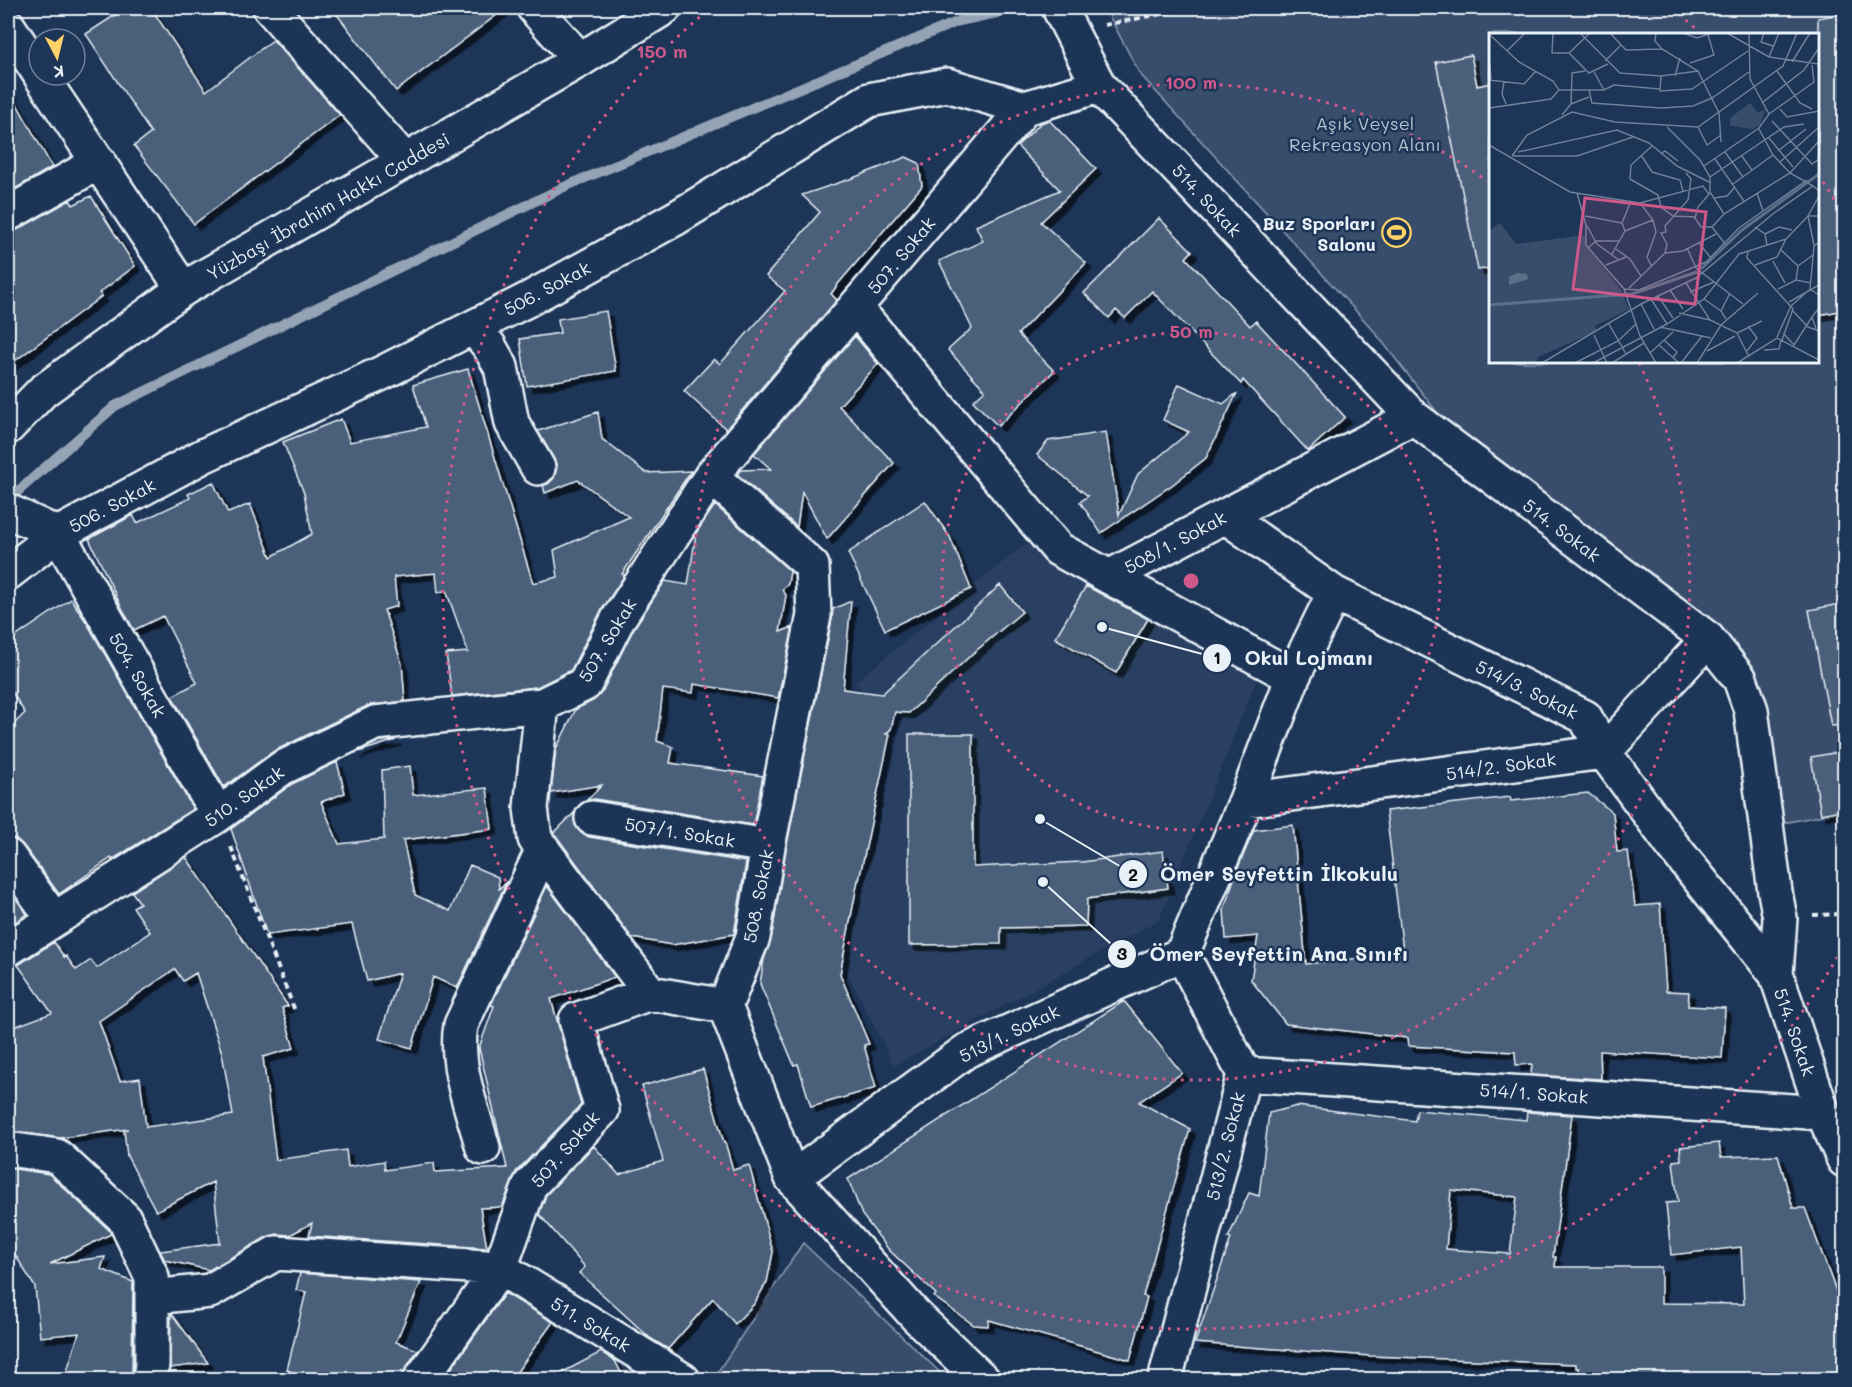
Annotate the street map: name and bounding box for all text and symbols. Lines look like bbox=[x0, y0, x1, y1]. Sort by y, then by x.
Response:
north arrow bbox=[27, 27, 87, 87]
inset map bbox=[1489, 33, 1819, 363]
text: 150 m bbox=[637, 39, 687, 63]
text: K bbox=[52, 61, 65, 83]
text: 100 m bbox=[1165, 70, 1217, 94]
park label: Aşık Veysel Rekreasyon Alanı bbox=[1289, 111, 1441, 156]
street label: Yüzbaşı İbrahim Hakkı Caddesi bbox=[202, 126, 454, 286]
street label: 514. Sokak bbox=[1167, 158, 1247, 242]
street label: 507. Sokak bbox=[862, 211, 940, 299]
place label: Buz Sporları Salonu bbox=[1262, 211, 1376, 256]
sports icon: Buz Sporları Salonu bbox=[1381, 217, 1413, 249]
street label: 506. Sokak bbox=[500, 255, 594, 321]
text: 50 m bbox=[1170, 319, 1212, 343]
street label: 506. Sokak bbox=[65, 472, 159, 538]
street label: 514. Sokak bbox=[1518, 493, 1606, 567]
street label: 508/1. Sokak bbox=[1120, 505, 1230, 579]
centre of rings bbox=[1181, 571, 1201, 591]
street label: 507. Sokak bbox=[573, 594, 641, 686]
street label: 504. Sokak bbox=[104, 628, 172, 722]
callout: Okul Lojmanı bbox=[1202, 639, 1385, 677]
text: Okul Lojmanı bbox=[1245, 644, 1373, 670]
text: 1 bbox=[1213, 645, 1221, 669]
street label: 514/3. Sokak bbox=[1472, 654, 1582, 724]
street label: 514/2. Sokak bbox=[1444, 746, 1558, 786]
street label: 510. Sokak bbox=[199, 760, 289, 832]
street label: 507/1. Sokak bbox=[623, 811, 737, 853]
street label: 508. Sokak bbox=[737, 847, 779, 945]
callout: Ömer Seyfettin İlkokulu bbox=[1118, 855, 1410, 893]
text: Ömer Seyfettin İlkokulu bbox=[1160, 860, 1398, 886]
text: 2 bbox=[1128, 862, 1138, 886]
callout: Ömer Seyfettin Ana Sınıfı bbox=[1107, 935, 1420, 973]
text: Ömer Seyfettin Ana Sınıfı bbox=[1149, 940, 1409, 966]
text: 3 bbox=[1117, 941, 1128, 965]
street label: 514. Sokak bbox=[1769, 985, 1821, 1079]
street label: 513/1. Sokak bbox=[955, 998, 1063, 1068]
street label: 514/1. Sokak bbox=[1479, 1077, 1589, 1109]
street label: 513/2. Sokak bbox=[1200, 1089, 1250, 1203]
street label: 507. Sokak bbox=[525, 1106, 605, 1192]
street label: 511. Sokak bbox=[547, 1291, 635, 1357]

